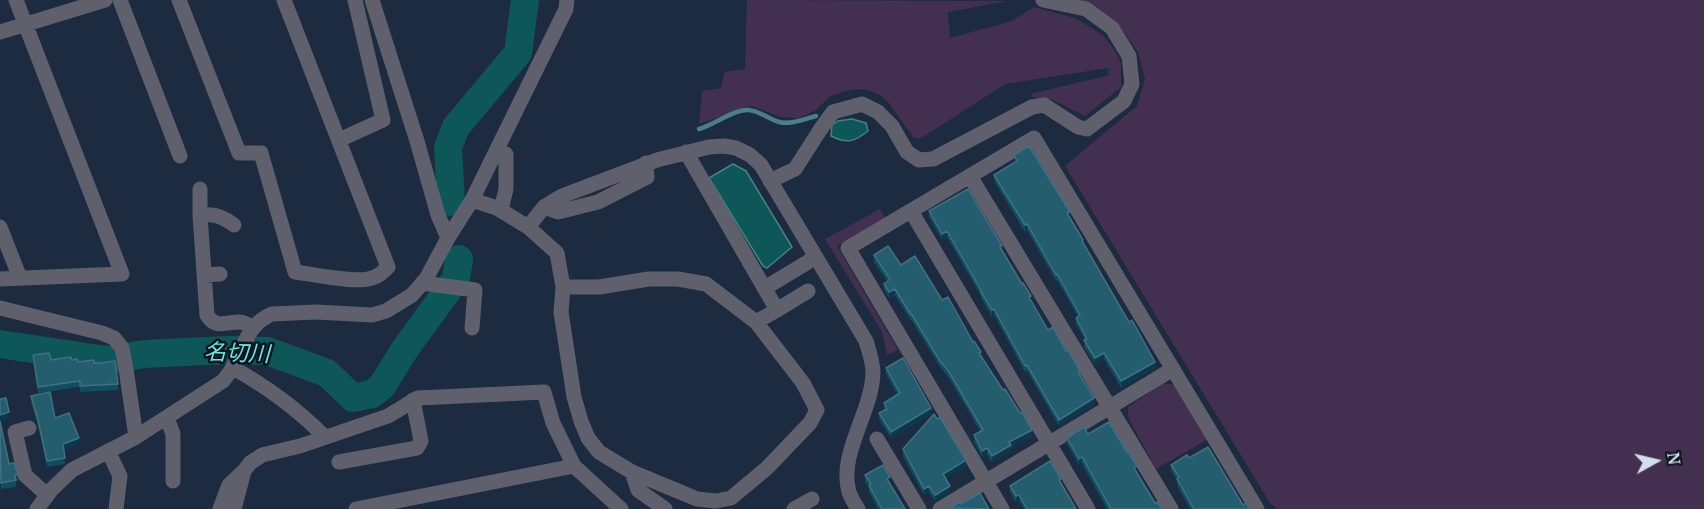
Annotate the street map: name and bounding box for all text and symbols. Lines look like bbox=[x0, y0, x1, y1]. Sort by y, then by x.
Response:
water label: 名切川 bbox=[204, 340, 270, 368]
north arrow bbox=[1626, 431, 1686, 491]
text: N bbox=[1662, 451, 1686, 466]

